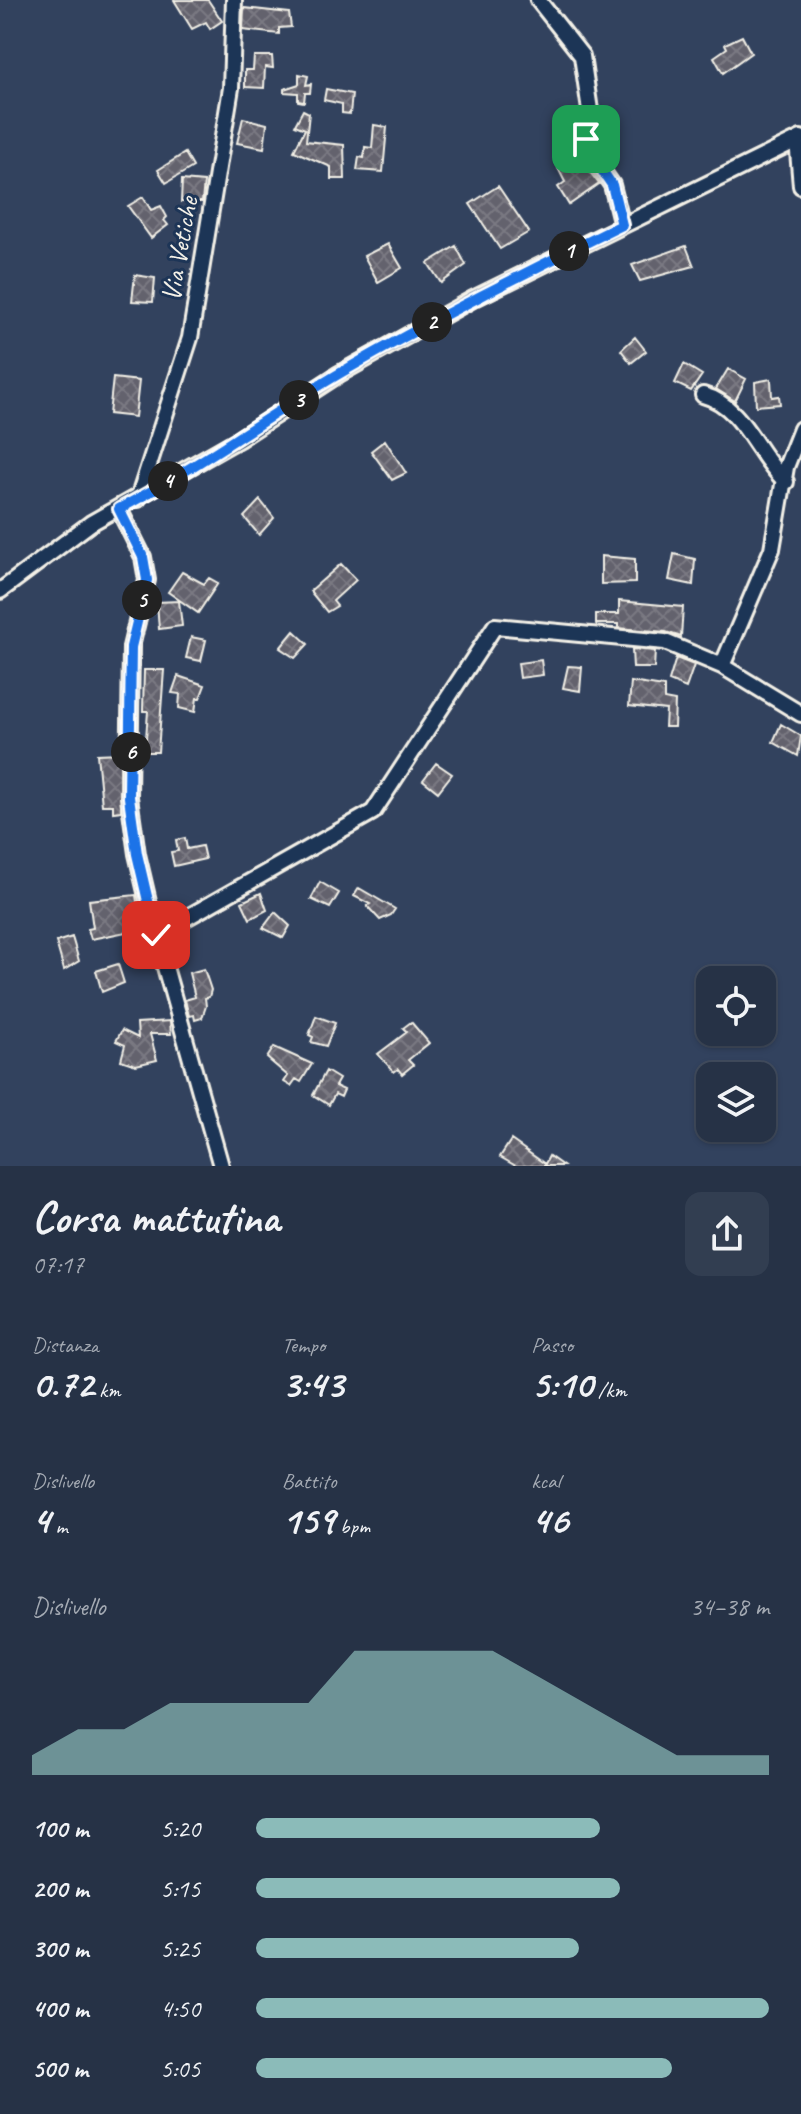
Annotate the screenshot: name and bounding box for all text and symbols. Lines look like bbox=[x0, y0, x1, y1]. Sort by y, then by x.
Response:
pin bbox=[552, 105, 620, 173]
icon: arrive bbox=[564, 117, 608, 161]
street label: Via Vetiche bbox=[153, 192, 206, 304]
pin: 1 bbox=[549, 231, 589, 271]
text: 1 bbox=[564, 237, 574, 265]
pin: 2 bbox=[412, 302, 452, 342]
text: 2 bbox=[427, 308, 437, 336]
pin: 3 bbox=[279, 380, 319, 420]
text: 3 bbox=[294, 386, 304, 414]
pin: 4 bbox=[148, 461, 188, 501]
text: 4 bbox=[163, 467, 173, 495]
pin: 5 bbox=[122, 580, 162, 620]
text: 5 bbox=[137, 586, 147, 614]
pin: 6 bbox=[111, 732, 151, 772]
text: 6 bbox=[126, 738, 136, 766]
pin bbox=[122, 901, 190, 969]
icon: check bbox=[134, 913, 178, 957]
map controls bbox=[696, 966, 776, 1142]
button: locate bbox=[696, 966, 776, 1046]
button: layers bbox=[696, 1062, 776, 1142]
text: Corsa mattutina bbox=[32, 1190, 280, 1245]
button: share bbox=[685, 1192, 769, 1276]
text: 07:17 bbox=[32, 1248, 84, 1281]
text: Distanza bbox=[32, 1331, 99, 1359]
text: Tempo bbox=[282, 1331, 325, 1359]
text: Passo bbox=[531, 1331, 573, 1359]
text: 0.72 bbox=[32, 1359, 94, 1409]
text: 3:43 bbox=[282, 1359, 344, 1409]
text: 5:10 bbox=[531, 1359, 593, 1409]
text: km bbox=[94, 1376, 121, 1404]
text: /km bbox=[593, 1376, 627, 1404]
text: Dislivello bbox=[32, 1467, 94, 1495]
text: Battito bbox=[282, 1467, 336, 1495]
text: kcal bbox=[531, 1467, 560, 1495]
text: 4 bbox=[32, 1495, 50, 1545]
text: 159 bbox=[282, 1495, 335, 1545]
text: 46 bbox=[531, 1495, 568, 1545]
text: m bbox=[50, 1512, 68, 1540]
text: bpm bbox=[335, 1512, 370, 1540]
text: Dislivello bbox=[32, 1590, 105, 1623]
text: 34–38 m bbox=[690, 1590, 769, 1623]
text: 100 m bbox=[32, 1812, 88, 1845]
text: 5:20 bbox=[160, 1812, 200, 1845]
text: 200 m bbox=[32, 1872, 88, 1905]
text: 5:15 bbox=[160, 1872, 200, 1905]
text: 300 m bbox=[32, 1932, 88, 1965]
text: 5:25 bbox=[160, 1932, 200, 1965]
text: 400 m bbox=[32, 1992, 88, 2025]
text: 4:50 bbox=[160, 1992, 200, 2025]
text: 500 m bbox=[32, 2052, 88, 2085]
text: 5:05 bbox=[160, 2052, 200, 2085]

